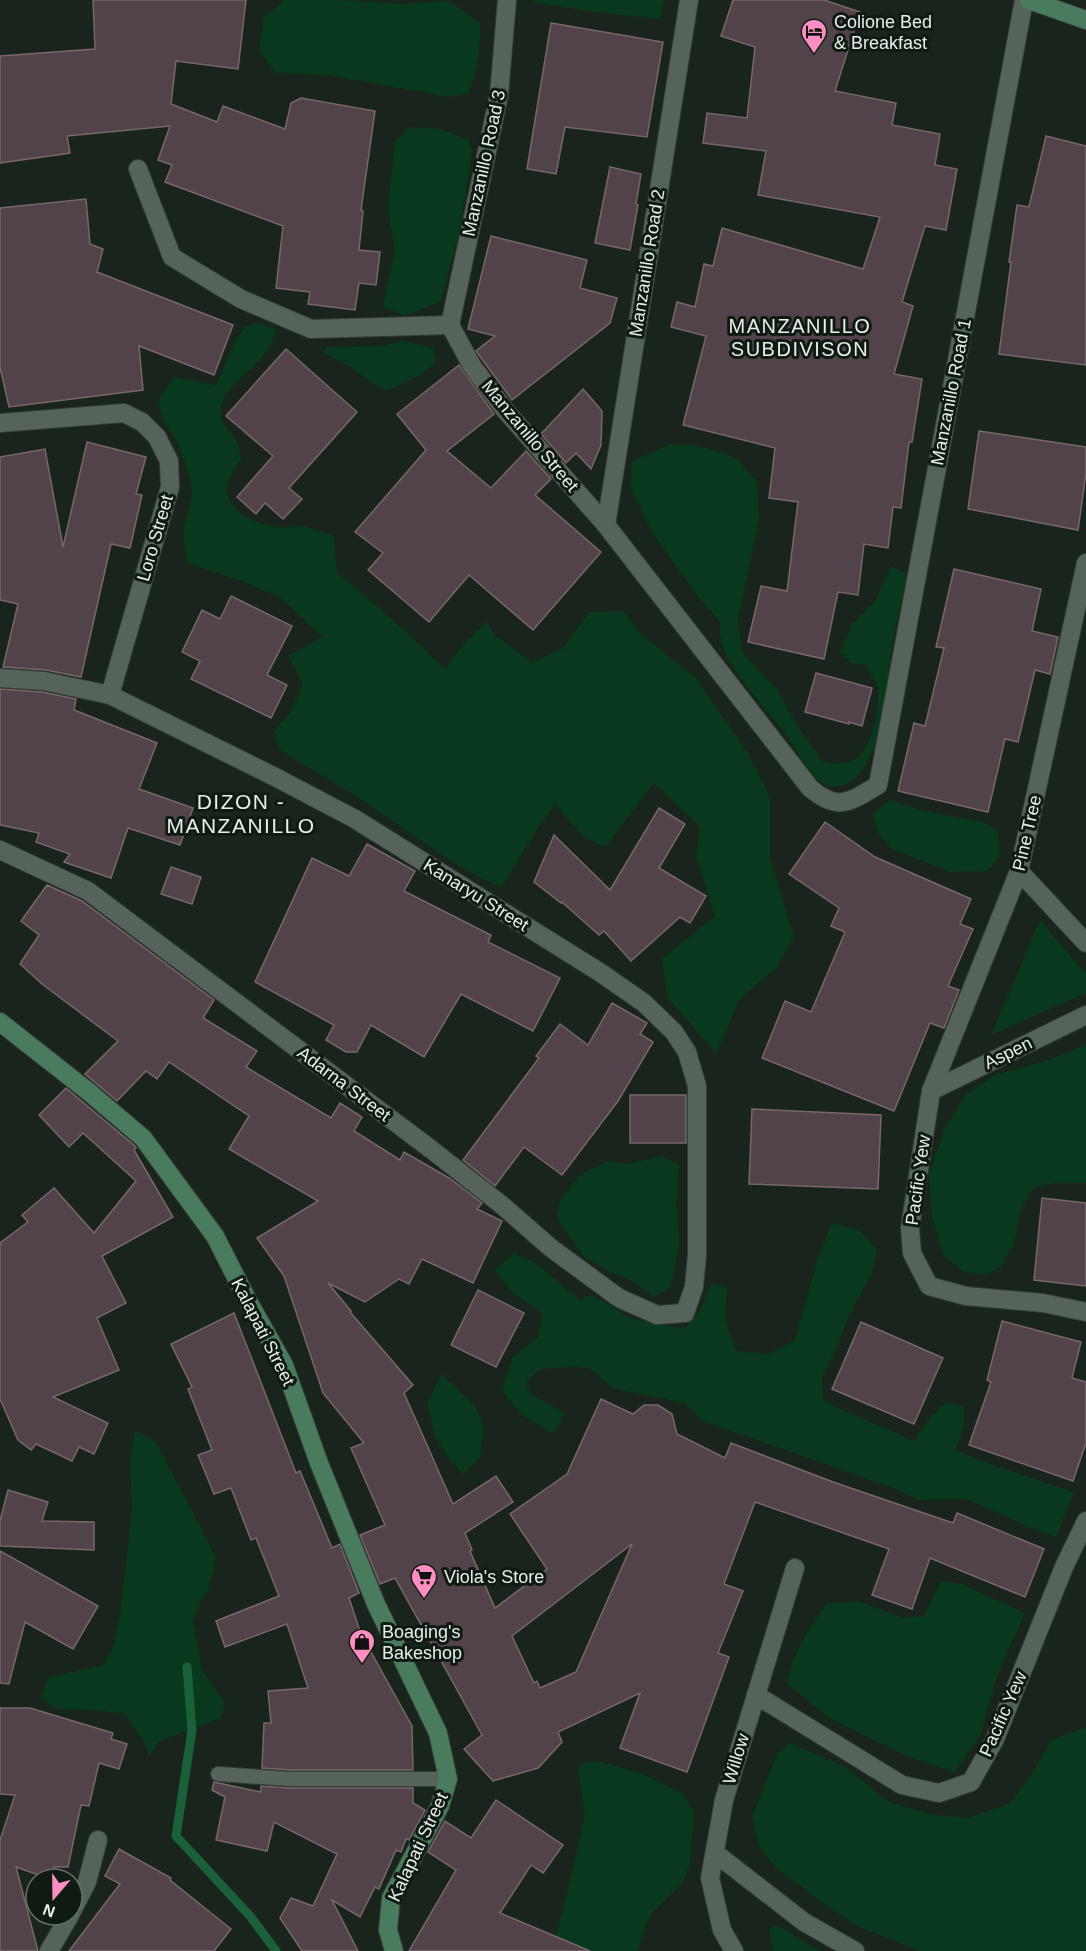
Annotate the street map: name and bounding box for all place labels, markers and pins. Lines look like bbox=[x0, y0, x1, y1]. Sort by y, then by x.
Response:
place label: Colione Bed & Breakfast bbox=[834, 12, 932, 53]
hotel icon: Colione Bed & Breakfast bbox=[799, 17, 829, 55]
supermarket icon: Viola's Store bbox=[409, 1562, 439, 1600]
place label: Viola's Store bbox=[444, 1567, 544, 1587]
place label: Boaging's Bakeshop bbox=[382, 1622, 462, 1663]
shop icon: Boaging's Bakeshop bbox=[347, 1627, 377, 1665]

